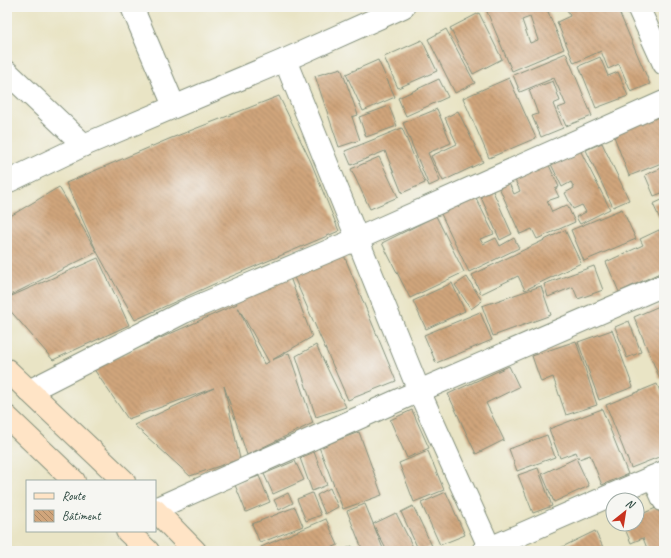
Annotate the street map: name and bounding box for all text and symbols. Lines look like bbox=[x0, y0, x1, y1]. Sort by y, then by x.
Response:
legend bbox=[26, 480, 156, 532]
text: Route bbox=[62, 488, 86, 504]
north arrow bbox=[605, 492, 645, 532]
text: N bbox=[624, 496, 638, 512]
text: Bâtiment bbox=[62, 508, 101, 524]

